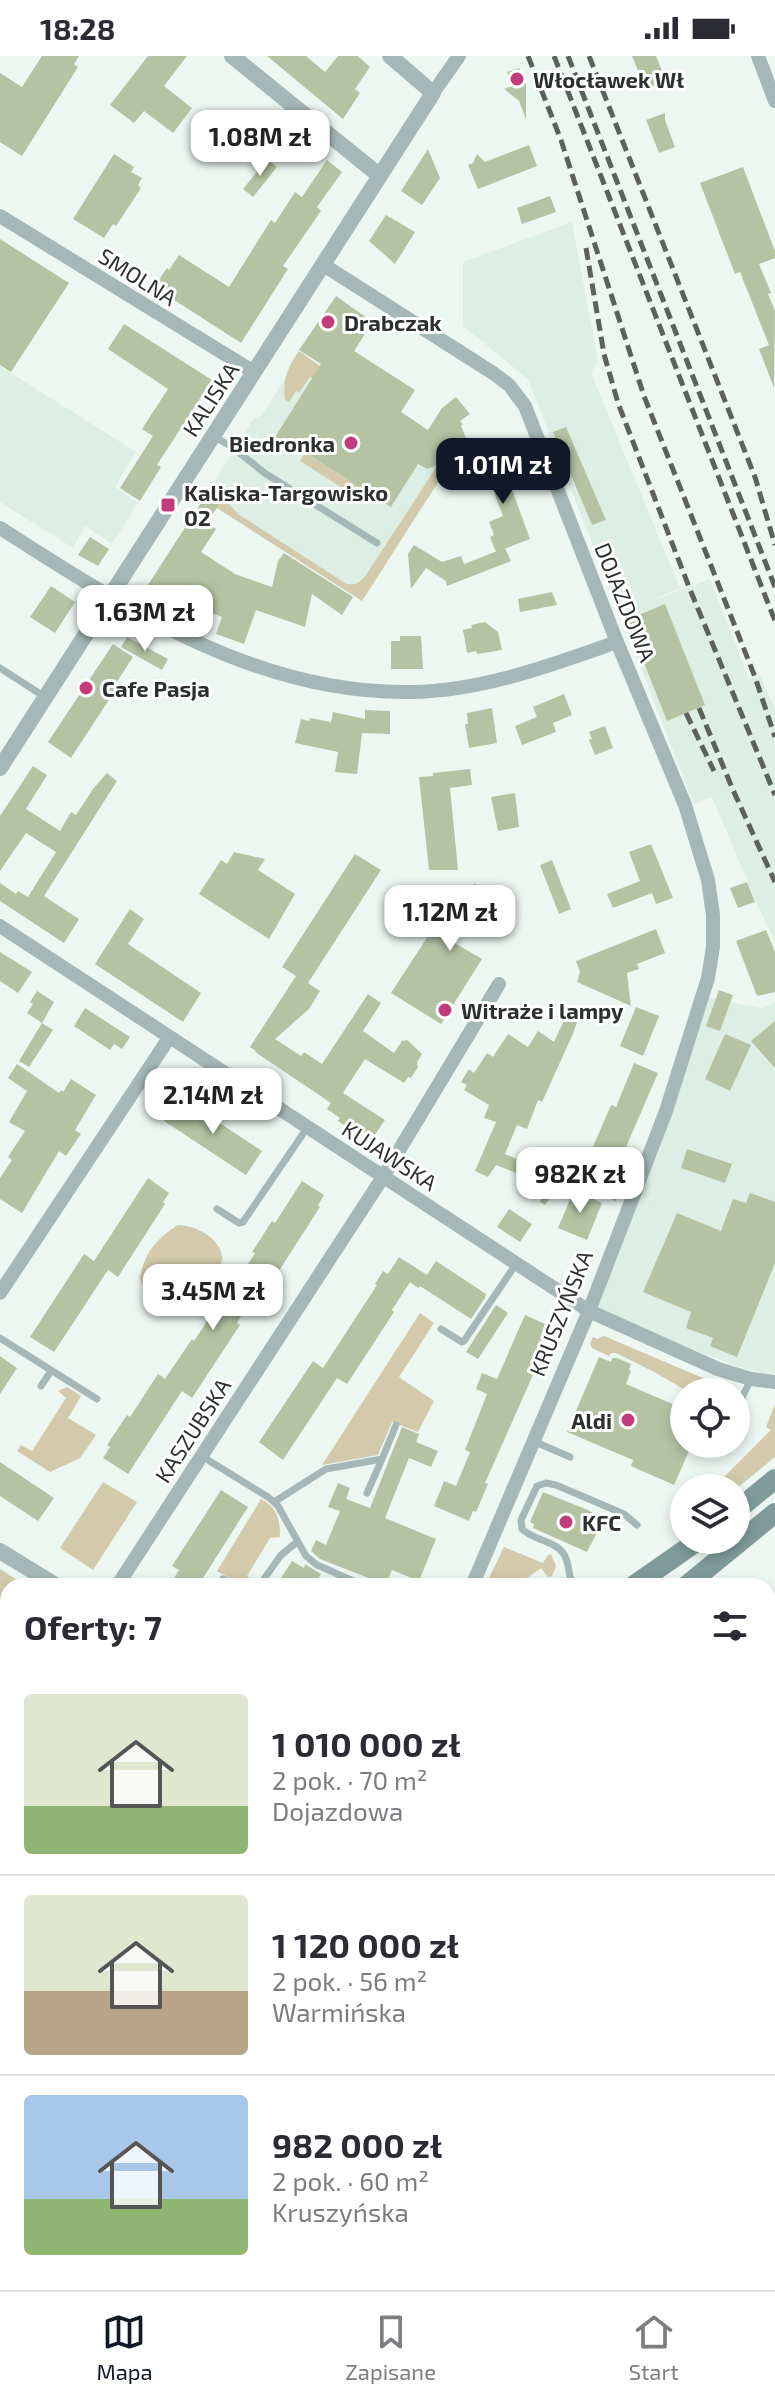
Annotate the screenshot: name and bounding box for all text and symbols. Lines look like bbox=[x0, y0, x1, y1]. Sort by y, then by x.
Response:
text: 18:28 bbox=[40, 10, 115, 46]
place label: Włocławek Wł bbox=[533, 66, 684, 92]
marker: Włocławek Wł bbox=[508, 70, 526, 88]
pin: 1.08M zł bbox=[177, 110, 343, 178]
text: 1.08M zł bbox=[209, 120, 311, 151]
street label: SMOLNA bbox=[94, 242, 182, 310]
place label: Drabczak bbox=[344, 309, 442, 335]
marker: Drabczak bbox=[319, 313, 337, 331]
street label: KALISKA bbox=[177, 357, 244, 441]
place label: Biedronka bbox=[229, 430, 335, 456]
marker: Biedronka bbox=[342, 434, 360, 452]
pin: 1.01M zł bbox=[420, 438, 586, 506]
text: 1.01M zł bbox=[454, 448, 552, 479]
place label: Kaliska-Targowisko 02 bbox=[184, 479, 388, 530]
marker: Kaliska-Targowisko 02 bbox=[159, 496, 177, 514]
street label: DOJAZDOWA bbox=[590, 539, 662, 666]
pin: 1.63M zł bbox=[62, 585, 228, 653]
text: 1.63M zł bbox=[95, 595, 195, 626]
place label: Cafe Pasja bbox=[102, 675, 210, 701]
marker: Cafe Pasja bbox=[77, 679, 95, 697]
pin: 1.12M zł bbox=[367, 885, 533, 953]
text: 1.12M zł bbox=[402, 895, 498, 926]
place label: Witraże i lampy bbox=[461, 997, 624, 1024]
marker: Witraże i lampy bbox=[436, 1001, 454, 1019]
pin: 2.14M zł bbox=[130, 1068, 296, 1136]
text: 2.14M zł bbox=[163, 1078, 263, 1109]
street label: KUJAWSKA bbox=[338, 1115, 443, 1195]
pin: 982K zł bbox=[506, 1147, 654, 1215]
text: 982K zł bbox=[534, 1157, 626, 1188]
street label: KRUSZYŃSKA bbox=[523, 1246, 597, 1380]
pin: 3.45M zł bbox=[130, 1264, 296, 1332]
text: 3.45M zł bbox=[161, 1274, 265, 1305]
street label: KASZUBSKA bbox=[149, 1373, 235, 1487]
map controls bbox=[670, 1378, 750, 1554]
button: locate bbox=[670, 1378, 750, 1458]
place label: Aldi bbox=[571, 1407, 612, 1433]
marker: Aldi bbox=[619, 1411, 637, 1429]
button: layers bbox=[670, 1474, 750, 1554]
place label: KFC bbox=[582, 1509, 621, 1535]
marker: KFC bbox=[557, 1513, 575, 1531]
icon: filters bbox=[708, 1604, 752, 1648]
text: Oferty: 7 bbox=[24, 1606, 162, 1647]
text: 1 010 000 zł bbox=[272, 1723, 461, 1764]
icon: home bbox=[88, 1726, 184, 1822]
text: 2 pok. · 70 m² bbox=[272, 1764, 428, 1795]
text: Dojazdowa bbox=[272, 1795, 403, 1826]
text: 1 120 000 zł bbox=[272, 1924, 459, 1965]
icon: home bbox=[88, 1927, 184, 2023]
text: 2 pok. · 56 m² bbox=[272, 1965, 427, 1996]
text: Warmińska bbox=[272, 1996, 406, 2027]
text: 982 000 zł bbox=[272, 2124, 442, 2165]
icon: home bbox=[88, 2127, 184, 2223]
text: 2 pok. · 60 m² bbox=[272, 2165, 429, 2196]
text: Kruszyńska bbox=[272, 2196, 409, 2227]
tab: Mapa bbox=[96, 2310, 153, 2384]
tab: Zapisane bbox=[345, 2310, 436, 2384]
tab: Start bbox=[629, 2310, 679, 2384]

